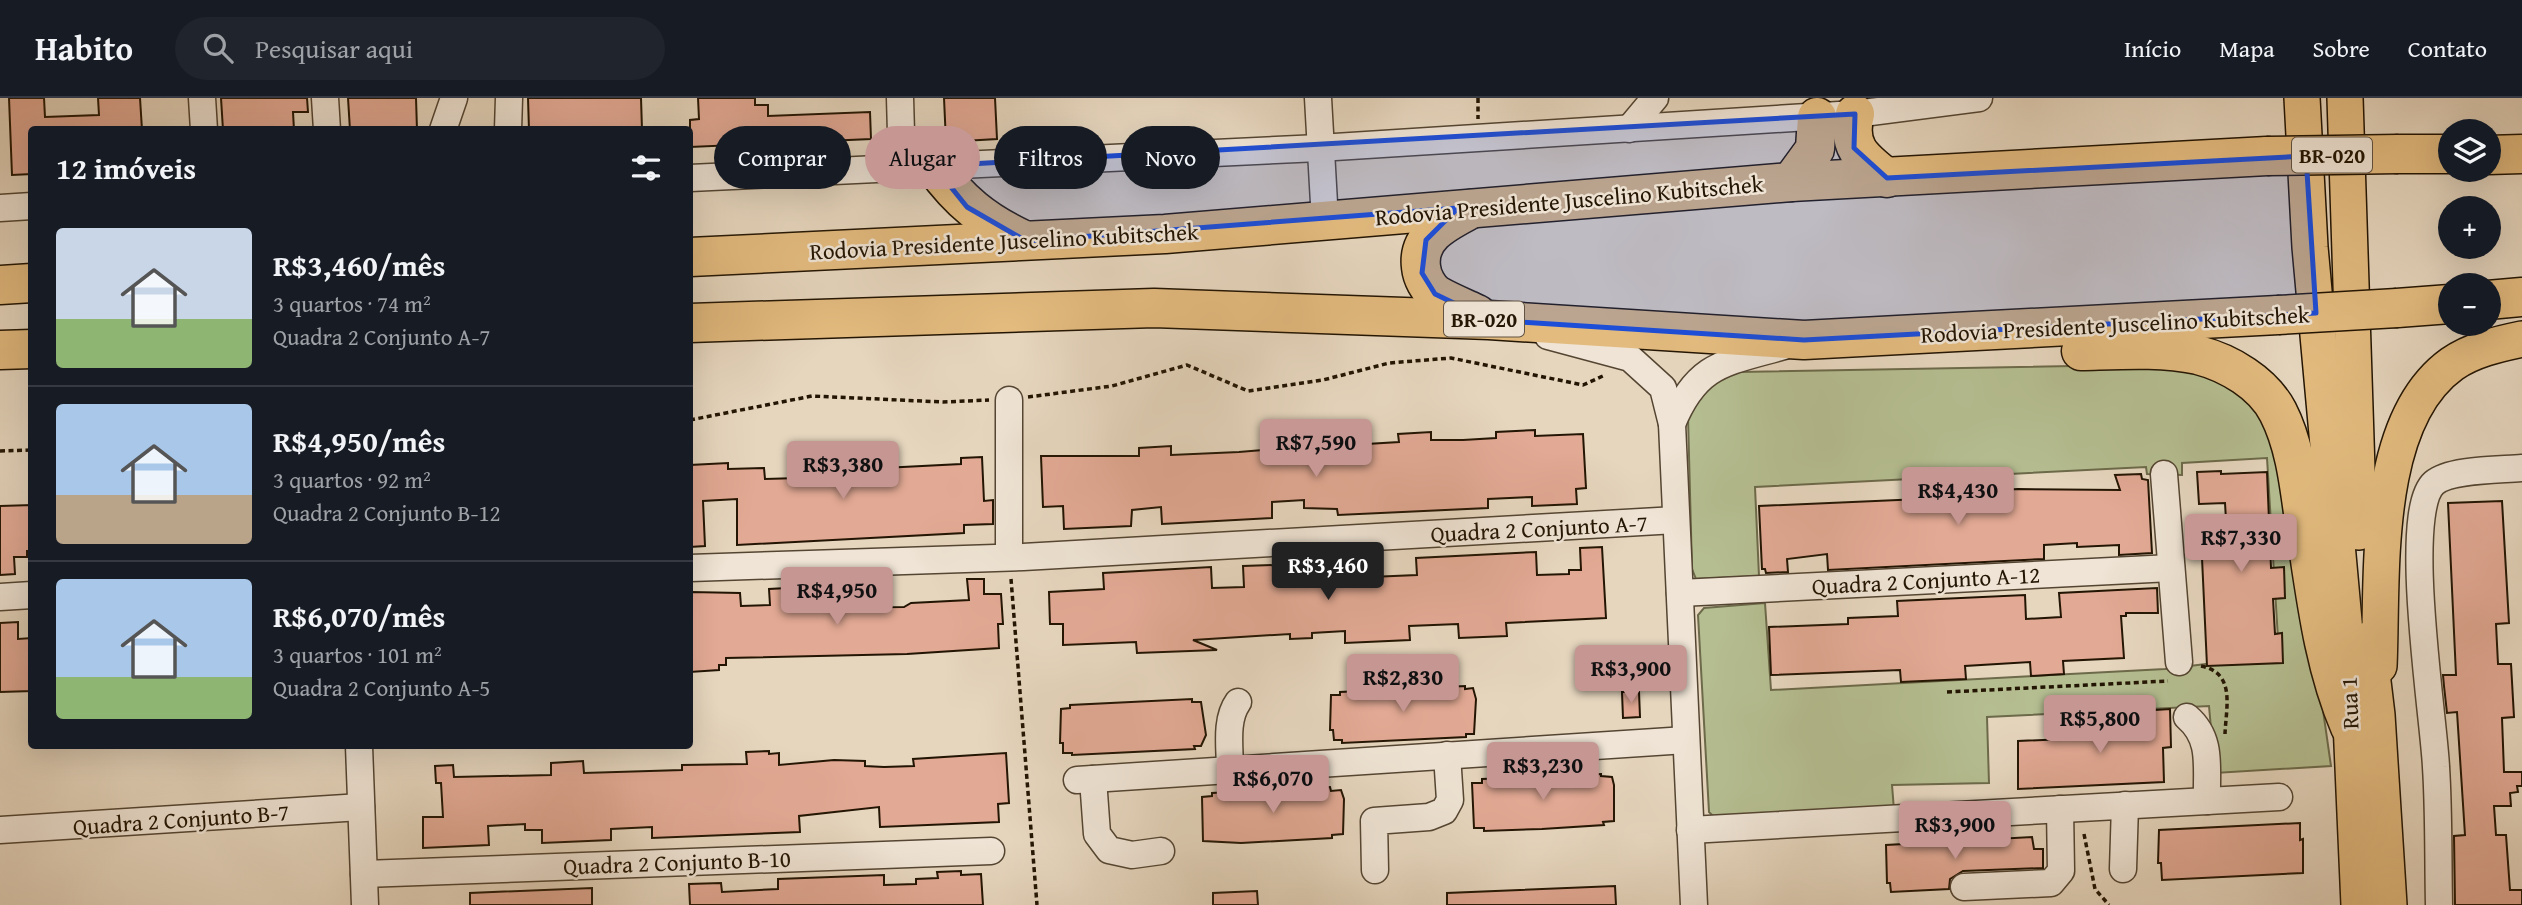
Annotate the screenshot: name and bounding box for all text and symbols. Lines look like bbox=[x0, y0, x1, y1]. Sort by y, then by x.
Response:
search box bbox=[175, 17, 665, 80]
text: Habito bbox=[35, 24, 133, 72]
icon: search bbox=[199, 29, 237, 67]
text: Pesquisar aqui bbox=[255, 29, 413, 68]
text: Início bbox=[2124, 31, 2181, 66]
text: Mapa bbox=[2219, 31, 2275, 66]
text: Sobre bbox=[2313, 31, 2370, 66]
text: Contato bbox=[2408, 31, 2487, 66]
map controls bbox=[2438, 119, 2501, 336]
button: layers bbox=[2438, 119, 2501, 182]
chip: Comprar bbox=[714, 126, 851, 189]
chip: Alugar bbox=[865, 126, 980, 189]
chip: Filtros bbox=[994, 126, 1107, 189]
chip: Novo bbox=[1121, 126, 1220, 189]
road number: BR-020 bbox=[2292, 138, 2372, 172]
text: 12 imóveis bbox=[56, 146, 196, 190]
icon: filters bbox=[627, 149, 665, 187]
street label: Rodovia Presidente Juscelino Kubitschek bbox=[1374, 167, 1765, 233]
button: + bbox=[2438, 196, 2501, 259]
street label: Rodovia Presidente Juscelino Kubitschek bbox=[809, 214, 1200, 268]
text: R$3,460/mês bbox=[273, 243, 445, 287]
icon: home bbox=[112, 256, 196, 340]
button: − bbox=[2438, 273, 2501, 336]
text: 3 quartos · 74 m² bbox=[273, 287, 431, 320]
street label: Rodovia Presidente Juscelino Kubitschek bbox=[1920, 297, 2311, 351]
road number: BR-020 bbox=[1444, 302, 1524, 336]
text: Quadra 2 Conjunto A-7 bbox=[273, 320, 490, 353]
text: R$4,950/mês bbox=[273, 419, 445, 463]
pin: R$7,590 bbox=[1251, 420, 1381, 479]
text: R$7,590 bbox=[1276, 425, 1356, 458]
icon: home bbox=[112, 432, 196, 516]
pin: R$3,380 bbox=[778, 442, 908, 501]
text: R$3,380 bbox=[803, 447, 883, 480]
text: 3 quartos · 92 m² bbox=[273, 463, 431, 496]
pin: R$4,430 bbox=[1893, 468, 2023, 527]
text: R$4,430 bbox=[1918, 473, 1998, 506]
text: Quadra 2 Conjunto B-12 bbox=[273, 496, 501, 529]
street label: Quadra 2 Conjunto A-7 bbox=[1430, 506, 1648, 550]
pin: R$7,330 bbox=[2176, 514, 2306, 574]
text: R$7,330 bbox=[2201, 520, 2281, 553]
pin: R$3,460 bbox=[1263, 542, 1393, 602]
text: R$3,460 bbox=[1288, 548, 1368, 581]
street label: Quadra 2 Conjunto A-12 bbox=[1811, 558, 2041, 602]
pin: R$4,950 bbox=[772, 568, 902, 627]
text: R$4,950 bbox=[797, 573, 877, 606]
text: R$6,070/mês bbox=[273, 594, 445, 638]
icon: home bbox=[112, 607, 196, 691]
text: 3 quartos · 101 m² bbox=[273, 638, 442, 671]
pin: R$3,900 bbox=[1566, 646, 1696, 705]
text: R$3,900 bbox=[1591, 651, 1671, 684]
pin: R$2,830 bbox=[1338, 654, 1468, 714]
text: R$2,830 bbox=[1363, 660, 1443, 693]
text: Quadra 2 Conjunto A-5 bbox=[273, 671, 490, 704]
street label: Rua 1 bbox=[2332, 676, 2366, 730]
pin: R$5,800 bbox=[2035, 696, 2165, 755]
text: R$5,800 bbox=[2060, 701, 2140, 734]
pin: R$3,230 bbox=[1478, 742, 1608, 802]
text: R$3,230 bbox=[1503, 748, 1583, 781]
pin: R$6,070 bbox=[1208, 756, 1338, 815]
text: R$6,070 bbox=[1233, 761, 1313, 794]
street label: Quadra 2 Conjunto B-7 bbox=[72, 795, 290, 843]
pin: R$3,900 bbox=[1890, 802, 2020, 861]
text: R$3,900 bbox=[1915, 807, 1995, 840]
street label: Quadra 2 Conjunto B-10 bbox=[563, 842, 791, 882]

